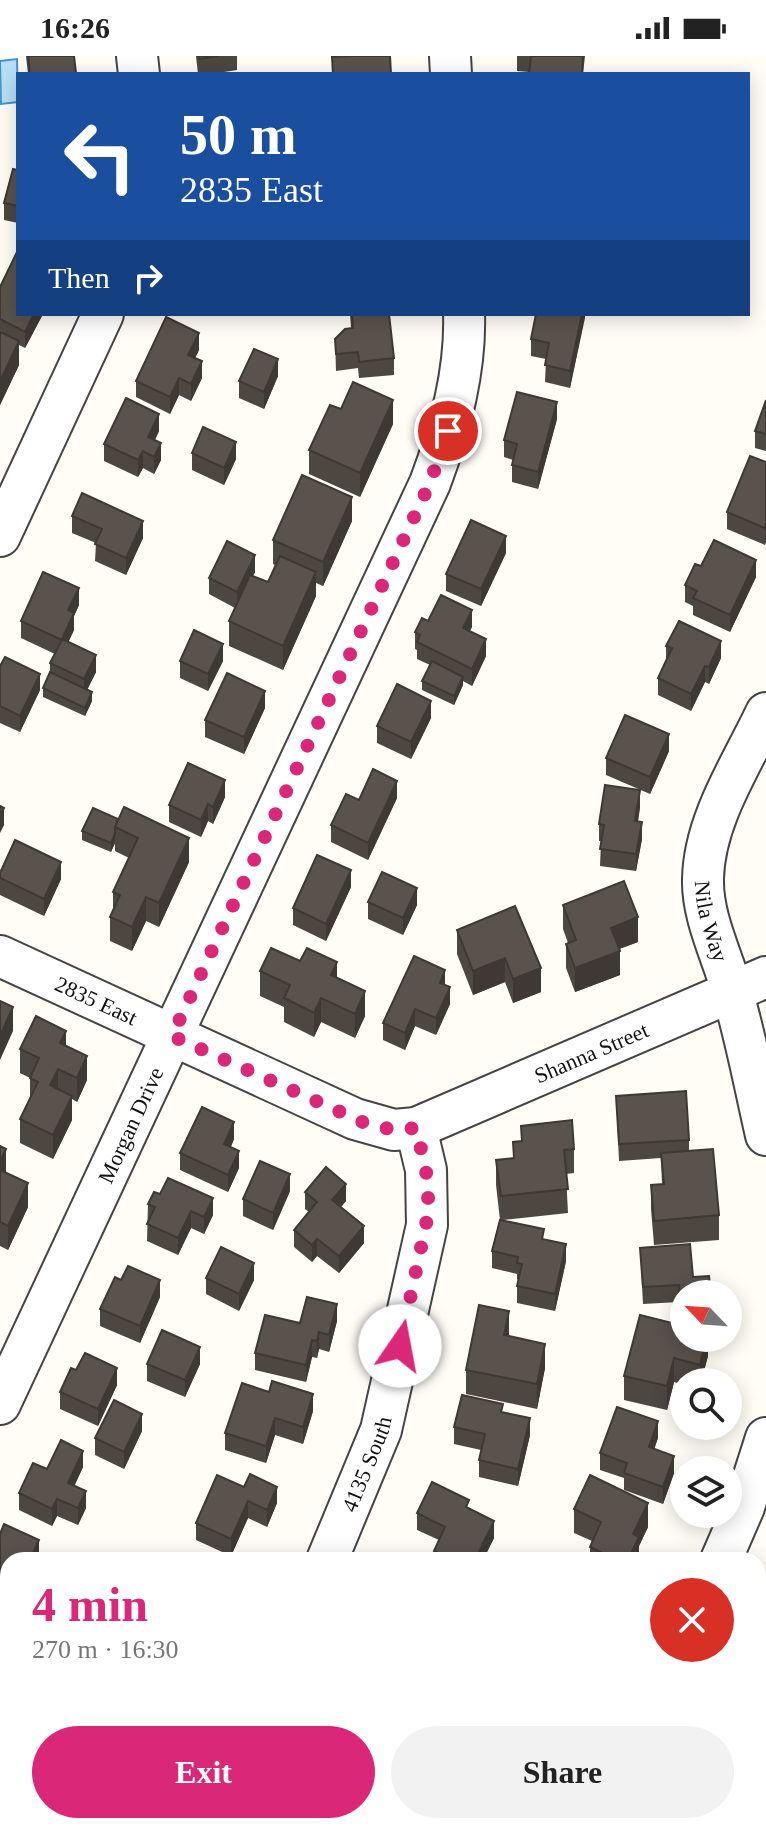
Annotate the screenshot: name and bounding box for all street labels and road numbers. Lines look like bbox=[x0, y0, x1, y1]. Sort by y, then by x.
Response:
street label: Nila Way bbox=[690, 880, 733, 965]
street label: 2835 East bbox=[51, 971, 141, 1030]
street label: Shanna Street bbox=[531, 1017, 652, 1088]
street label: Morgan Drive bbox=[93, 1063, 168, 1187]
street label: 4135 South bbox=[336, 1414, 397, 1516]

